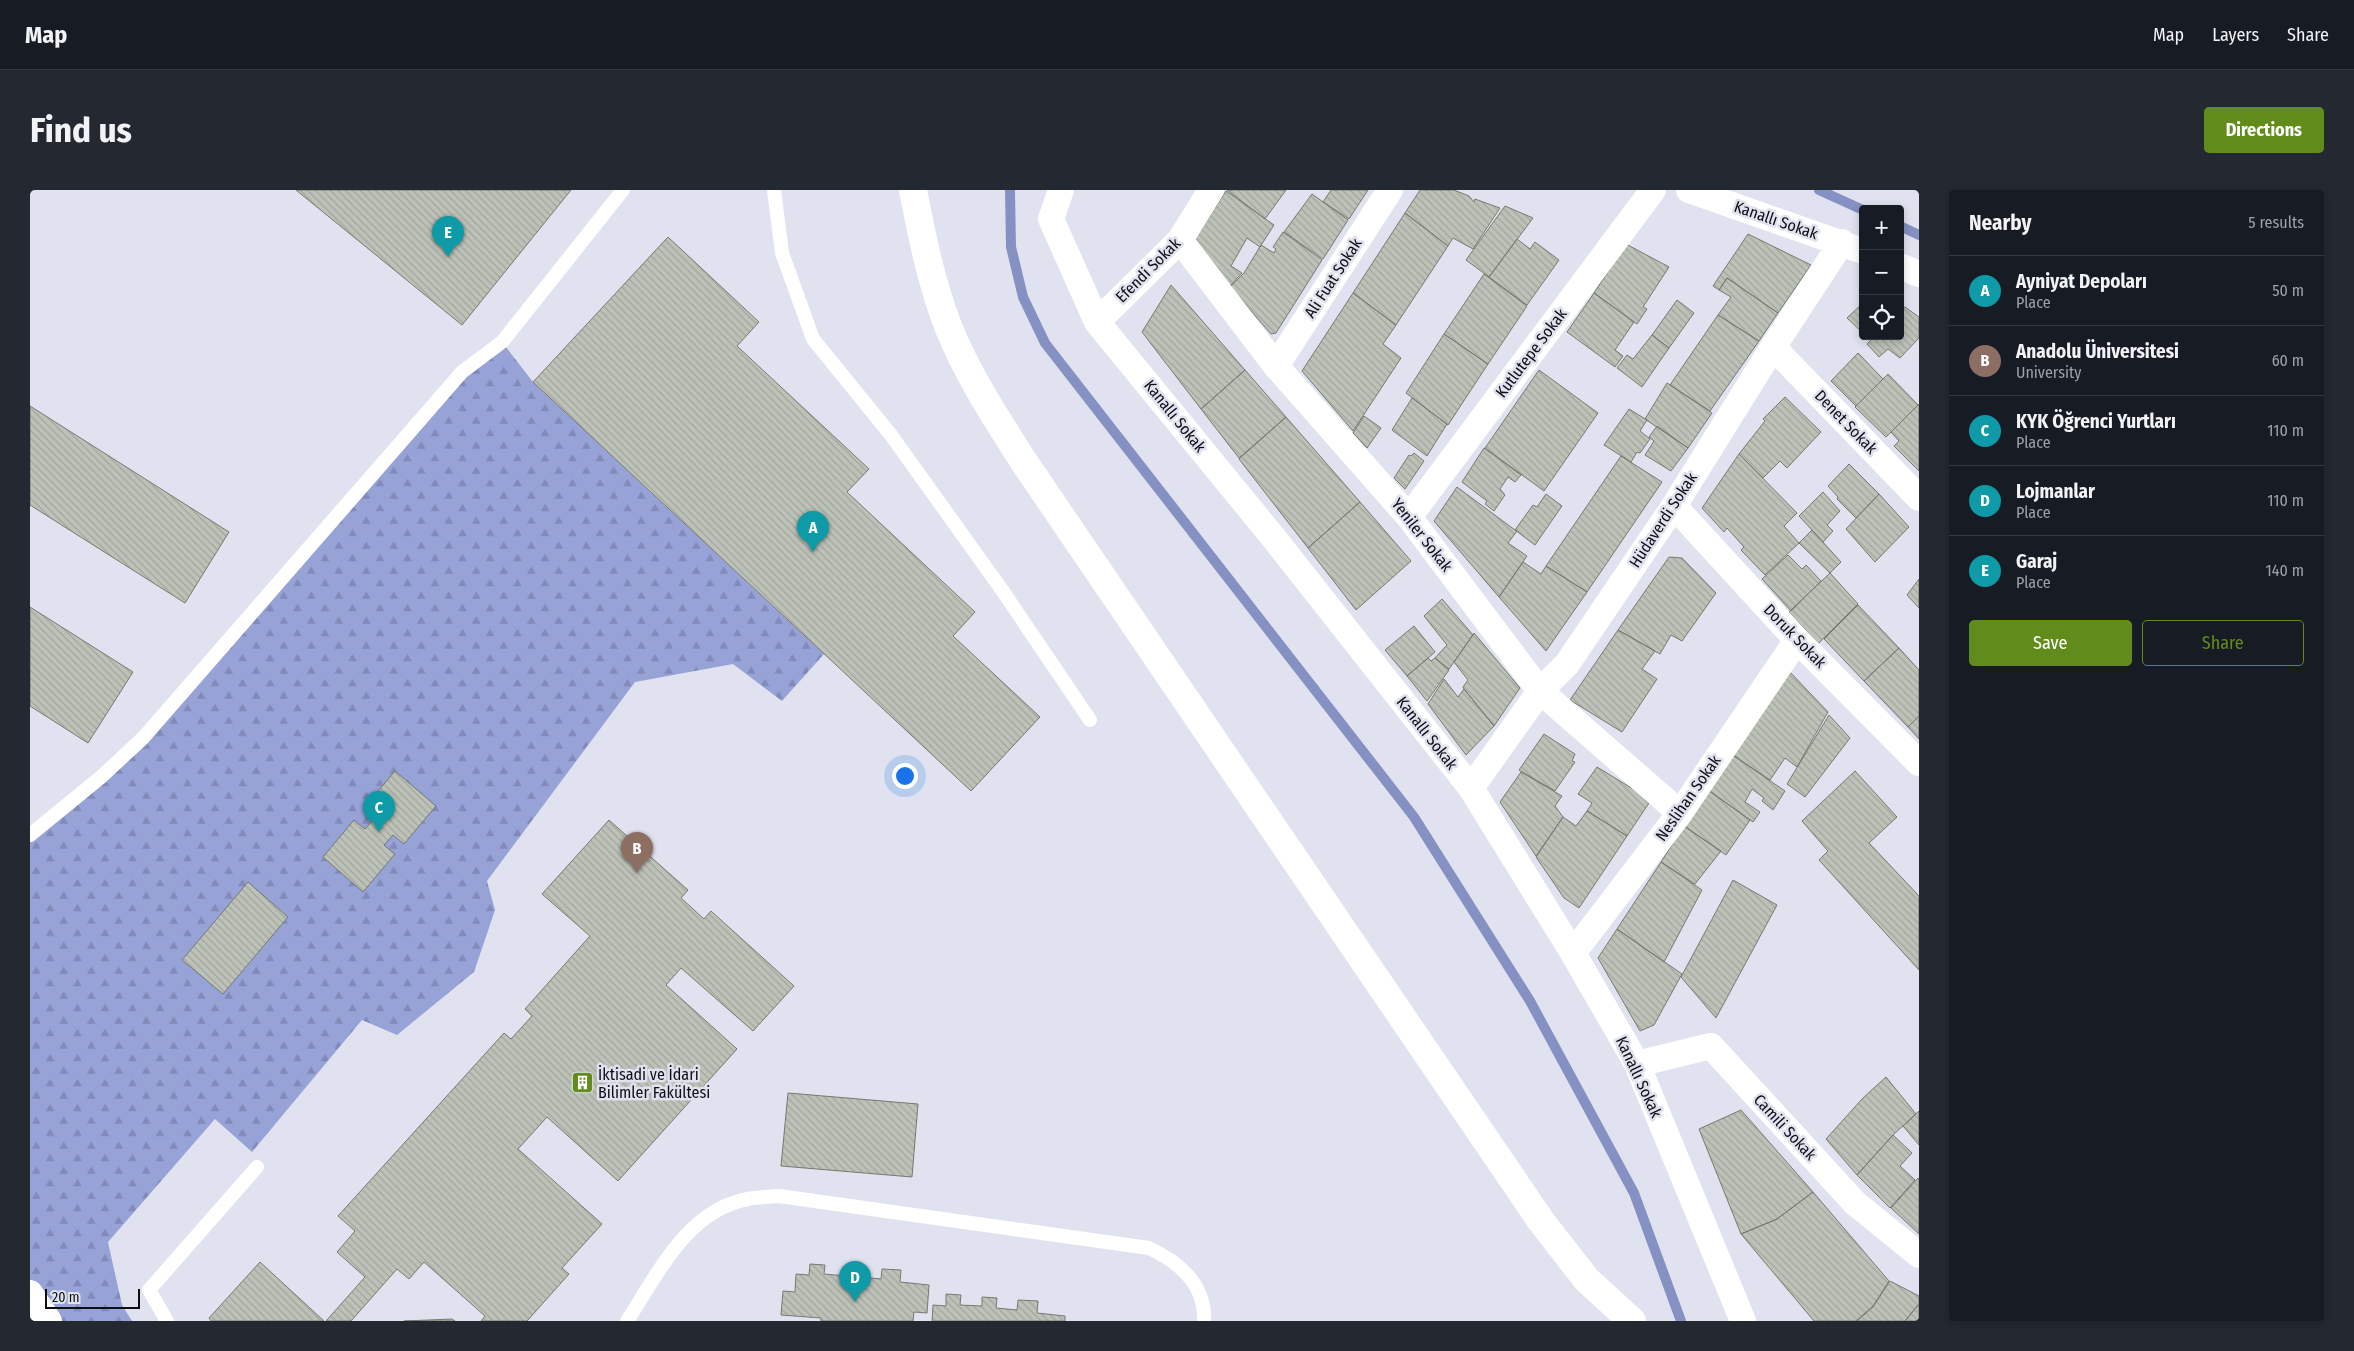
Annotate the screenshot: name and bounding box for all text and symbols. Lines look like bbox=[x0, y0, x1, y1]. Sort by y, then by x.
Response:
text: Map bbox=[25, 21, 67, 49]
text: Map bbox=[2153, 24, 2184, 46]
text: Layers bbox=[2212, 24, 2259, 46]
text: Share bbox=[2287, 24, 2329, 46]
button: Directions bbox=[2204, 107, 2324, 153]
text: Find us bbox=[30, 109, 132, 151]
street label: Kanallı Sokak bbox=[1732, 197, 1821, 243]
map controls bbox=[1859, 205, 1904, 340]
button: + bbox=[1859, 205, 1904, 250]
text: Nearby bbox=[1969, 210, 2031, 236]
text: 5 results bbox=[2248, 213, 2304, 232]
pin: E bbox=[432, 216, 464, 257]
street label: Efendi Sokak bbox=[1112, 233, 1185, 306]
street label: Ali Fuat Sokak bbox=[1300, 234, 1366, 321]
button: − bbox=[1859, 250, 1904, 295]
text: Ayniyat Depoları bbox=[2016, 270, 2147, 293]
text: A bbox=[1981, 281, 1989, 300]
text: 50 m bbox=[2272, 281, 2304, 300]
text: Place bbox=[2016, 293, 2051, 312]
button: locate bbox=[1859, 295, 1904, 340]
street label: Kutlutepe Sokak bbox=[1491, 304, 1571, 401]
text: Anadolu Üniversitesi bbox=[2016, 340, 2179, 363]
text: B bbox=[1981, 351, 1989, 370]
text: 60 m bbox=[2272, 351, 2304, 370]
text: University bbox=[2016, 363, 2081, 382]
street label: Kanallı Sokak bbox=[1140, 376, 1210, 456]
street label: Denet Sokak bbox=[1811, 386, 1881, 458]
text: KYK Öğrenci Yurtları bbox=[2016, 410, 2176, 433]
text: C bbox=[1981, 421, 1989, 440]
text: 110 m bbox=[2267, 421, 2304, 440]
text: Place bbox=[2016, 433, 2051, 452]
street label: Hüdaverdi Sokak bbox=[1625, 468, 1701, 571]
text: Lojmanlar bbox=[2016, 480, 2095, 503]
text: D bbox=[1980, 491, 1990, 510]
text: 110 m bbox=[2267, 491, 2304, 510]
street label: Yeniler Sokak bbox=[1388, 495, 1457, 576]
text: Place bbox=[2016, 503, 2051, 522]
pin: A bbox=[797, 511, 829, 552]
text: Garaj bbox=[2016, 550, 2057, 573]
text: E bbox=[1981, 561, 1989, 580]
text: 140 m bbox=[2266, 561, 2304, 580]
text: Place bbox=[2016, 573, 2051, 592]
street label: Doruk Sokak bbox=[1760, 600, 1831, 672]
button: Save bbox=[1969, 620, 2132, 666]
button: Share bbox=[2142, 620, 2304, 666]
street label: Kanallı Sokak bbox=[1393, 693, 1462, 774]
street label: Neslihan Sokak bbox=[1652, 751, 1725, 844]
your location bbox=[892, 763, 918, 789]
pin: C bbox=[363, 791, 395, 832]
pin: B bbox=[621, 832, 653, 873]
street label: Kanallı Sokak bbox=[1612, 1033, 1666, 1121]
place label: İktisadi ve İdari Bilimler Fakültesi bbox=[598, 1065, 710, 1102]
building icon: İktisadi ve İdari Bilimler Fakültesi bbox=[570, 1071, 594, 1095]
street label: Camili Sokak bbox=[1750, 1090, 1821, 1164]
pin: D bbox=[839, 1261, 871, 1302]
scale bar bbox=[45, 1286, 140, 1309]
text: 20 m bbox=[52, 1289, 80, 1306]

